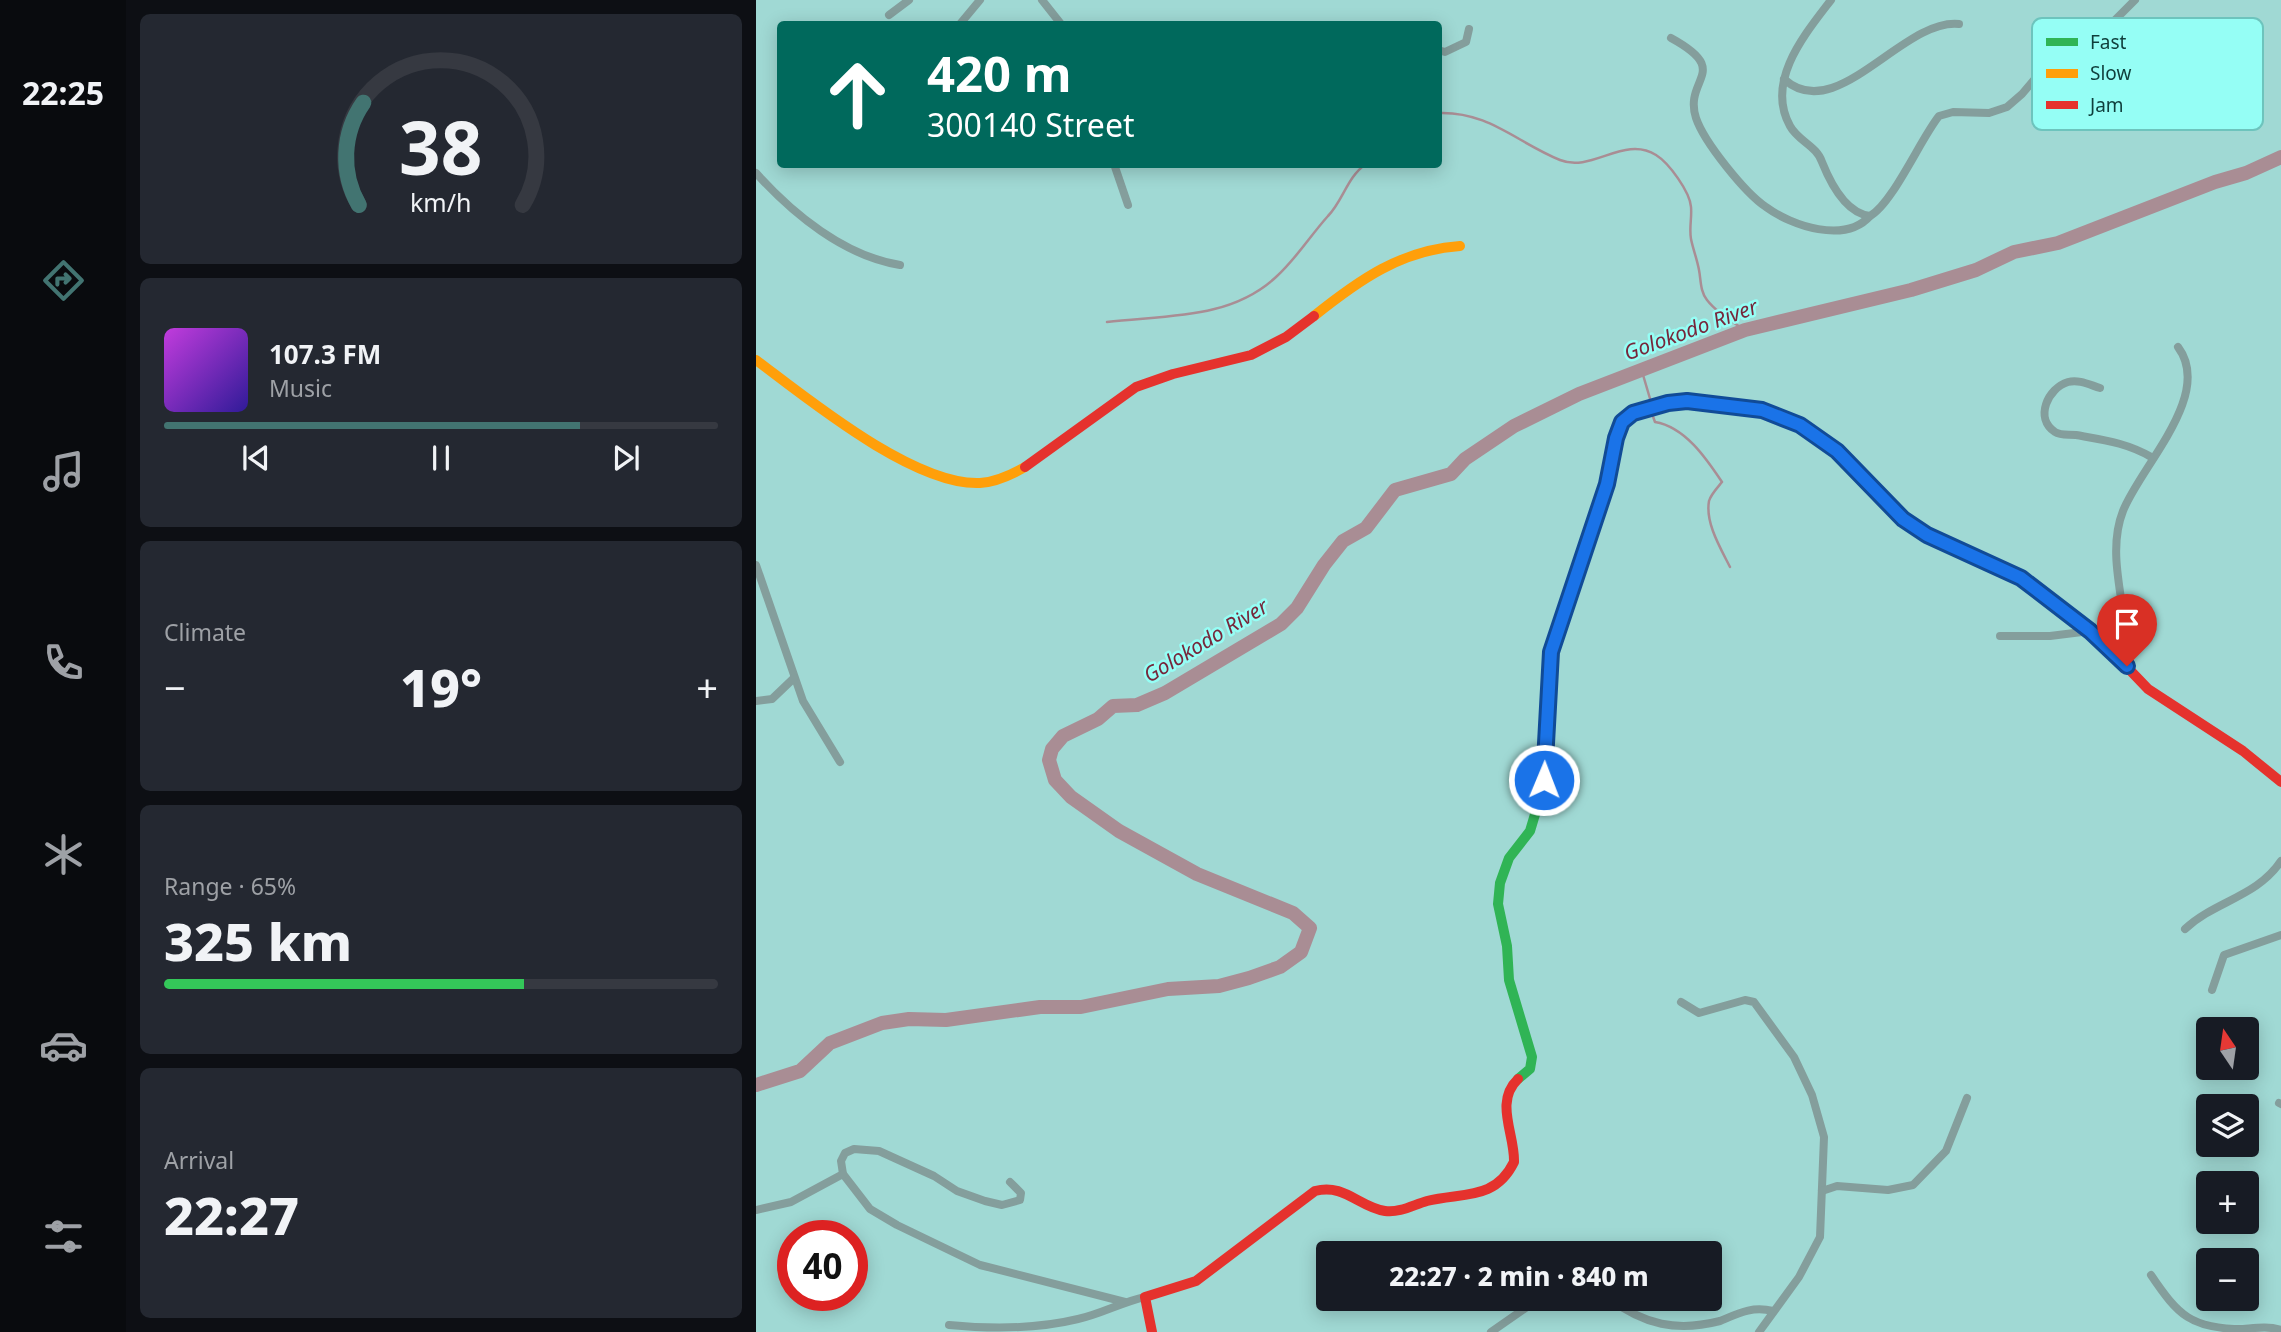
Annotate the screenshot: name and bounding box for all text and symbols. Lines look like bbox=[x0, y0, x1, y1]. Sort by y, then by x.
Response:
legend bbox=[2032, 18, 2263, 130]
text: Fast bbox=[2090, 29, 2127, 55]
text: 420 m bbox=[927, 40, 1072, 106]
icon: ahead bbox=[812, 49, 903, 140]
text: Slow bbox=[2090, 60, 2131, 86]
text: 22:25 bbox=[22, 71, 104, 114]
text: Jam bbox=[2088, 92, 2124, 118]
text: 38 bbox=[399, 97, 483, 196]
text: 300140 Street bbox=[927, 103, 1135, 146]
text: km/h bbox=[410, 185, 472, 219]
icon: directions bbox=[39, 256, 88, 305]
water label: Golokodo River bbox=[1620, 291, 1763, 366]
text: 107.3 FM bbox=[269, 336, 381, 372]
text: Music bbox=[269, 372, 332, 404]
icon: previous bbox=[237, 439, 275, 477]
icon: pause bbox=[422, 439, 460, 477]
icon: next bbox=[607, 439, 645, 477]
icon: music bbox=[39, 447, 88, 496]
water label: Golokodo River bbox=[1138, 591, 1274, 688]
pin bbox=[2097, 594, 2157, 666]
icon: arrive bbox=[2108, 605, 2146, 643]
text: Climate bbox=[164, 616, 246, 648]
icon: phone bbox=[39, 638, 88, 687]
text: 19° bbox=[400, 651, 482, 722]
text: − bbox=[164, 661, 186, 713]
text: + bbox=[696, 661, 718, 713]
position arrow bbox=[1507, 743, 1581, 817]
icon: climate bbox=[39, 830, 88, 879]
text: Range · 65% bbox=[164, 870, 296, 902]
text: 325 km bbox=[164, 905, 352, 976]
north arrow bbox=[2196, 1017, 2259, 1080]
map controls bbox=[2196, 1017, 2259, 1311]
icon: car bbox=[39, 1021, 88, 1070]
button: layers bbox=[2196, 1094, 2259, 1157]
text: Arrival bbox=[164, 1144, 234, 1176]
button: + bbox=[2196, 1171, 2259, 1234]
text: 22:27 bbox=[164, 1179, 299, 1250]
icon: filters bbox=[39, 1212, 88, 1261]
speed limit sign: 40 bbox=[777, 1220, 868, 1311]
button: − bbox=[2196, 1248, 2259, 1311]
text: 22:27 · 2 min · 840 m bbox=[1389, 1258, 1649, 1294]

